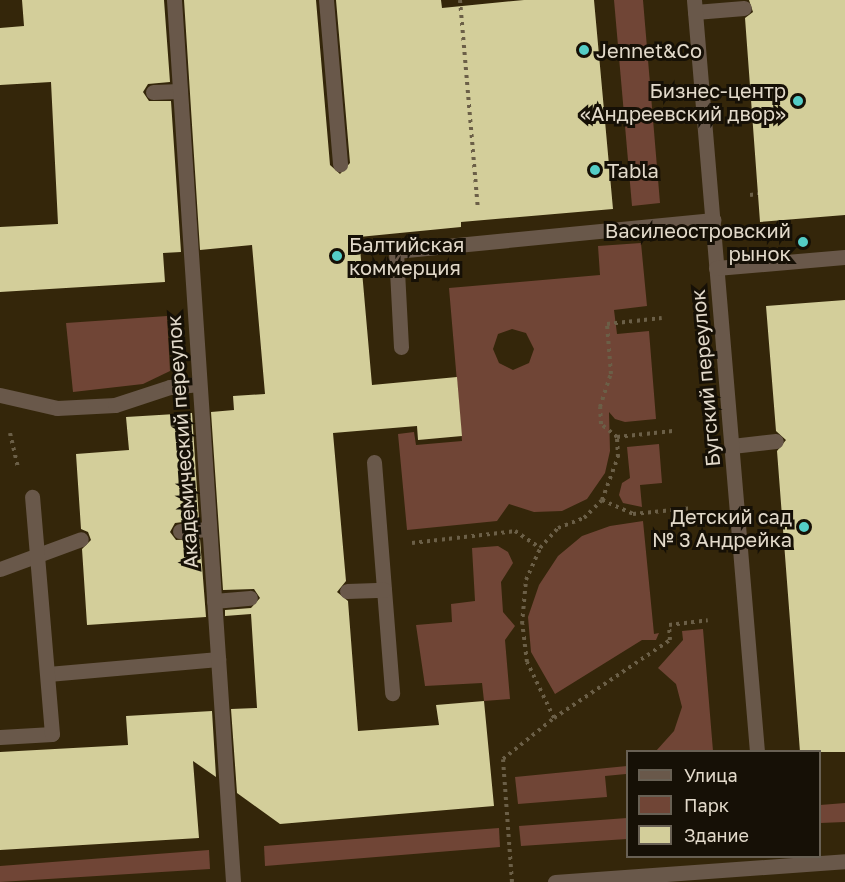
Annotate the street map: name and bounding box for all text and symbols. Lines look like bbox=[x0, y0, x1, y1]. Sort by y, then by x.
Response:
place label: Jennet&Co bbox=[596, 38, 702, 62]
marker: Jennet&Co bbox=[577, 43, 591, 57]
place label: Бизнес-центр «Андреевский двор» bbox=[580, 78, 786, 125]
marker: Бизнес-центр «Андреевский двор» bbox=[791, 94, 805, 108]
place label: Tabla bbox=[607, 158, 659, 182]
marker: Tabla bbox=[588, 163, 602, 177]
place label: Василеостровский рынок bbox=[605, 219, 791, 266]
place label: Балтийская коммерция bbox=[349, 232, 464, 279]
marker: Василеостровский рынок bbox=[796, 235, 810, 249]
marker: Балтийская коммерция bbox=[330, 249, 344, 263]
street label: Бугский переулок bbox=[685, 288, 725, 468]
street label: Академический переулок bbox=[161, 315, 203, 569]
place label: Детский сад № 3 Андрейка bbox=[652, 504, 792, 551]
marker: Детский сад № 3 Андрейка bbox=[797, 520, 811, 534]
legend bbox=[626, 750, 821, 858]
text: Улица bbox=[684, 764, 738, 786]
text: Парк bbox=[684, 794, 729, 816]
text: Здание bbox=[684, 824, 749, 846]

